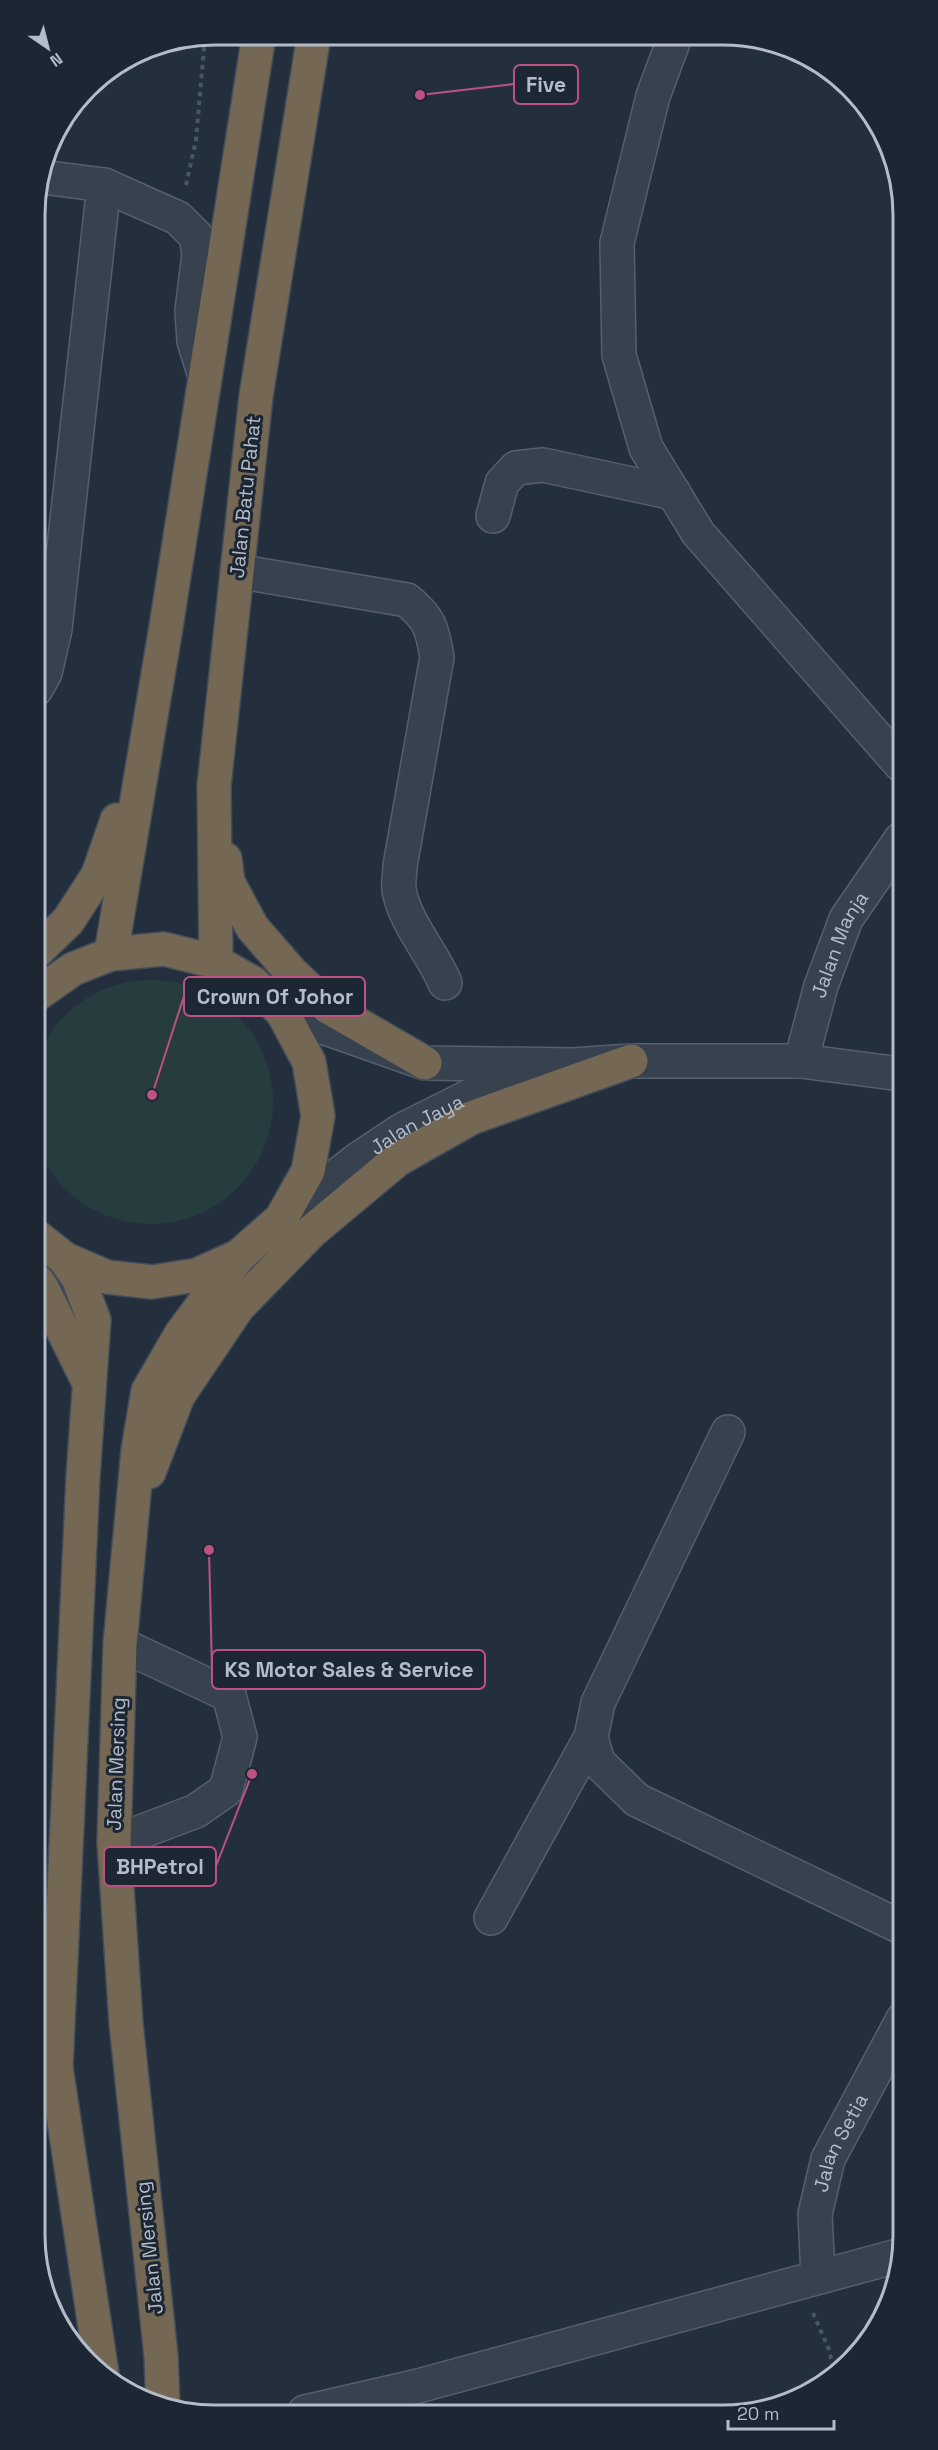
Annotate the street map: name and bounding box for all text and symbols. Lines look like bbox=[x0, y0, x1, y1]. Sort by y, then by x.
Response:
north arrow bbox=[18, 18, 78, 78]
text: N bbox=[46, 48, 67, 72]
callout: Five bbox=[514, 65, 578, 104]
text: Five bbox=[526, 71, 566, 98]
street label: Jalan Batu Pahat bbox=[224, 415, 266, 579]
street label: Jalan Manja bbox=[805, 886, 874, 1001]
callout: Crown Of Johor bbox=[184, 977, 365, 1016]
text: Crown Of Johor bbox=[197, 983, 353, 1010]
street label: Jalan Jaya bbox=[365, 1088, 468, 1161]
callout: KS Motor Sales & Service bbox=[212, 1650, 485, 1689]
text: KS Motor Sales & Service bbox=[224, 1656, 474, 1683]
street label: Jalan Mersing bbox=[101, 1697, 131, 1831]
callout: BHPetrol bbox=[104, 1847, 216, 1886]
text: BHPetrol bbox=[116, 1853, 204, 1880]
street label: Jalan Setia bbox=[808, 2089, 874, 2195]
street label: Jalan Mersing bbox=[129, 2180, 169, 2316]
scale bar bbox=[728, 2393, 834, 2431]
text: 20 m bbox=[737, 2402, 780, 2425]

